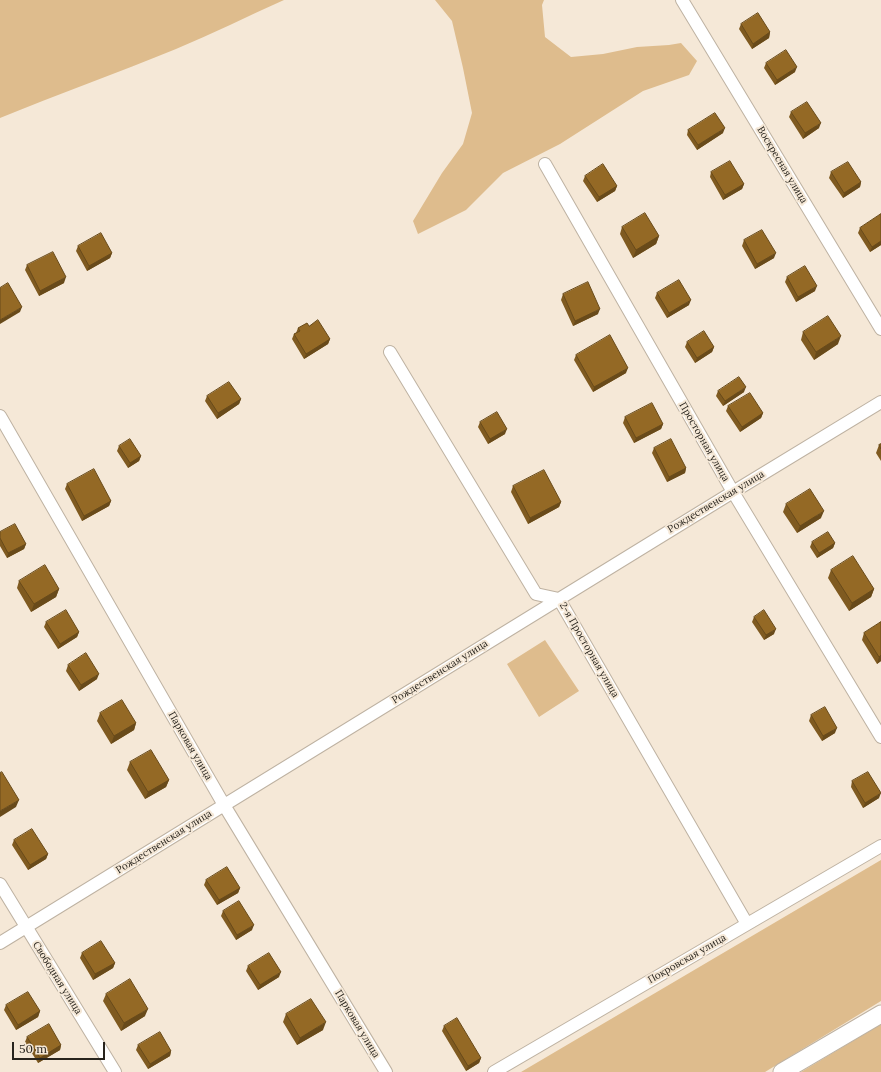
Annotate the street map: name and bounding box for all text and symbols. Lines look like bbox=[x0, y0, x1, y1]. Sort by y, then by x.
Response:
street label: Воскресная улица bbox=[754, 124, 810, 206]
street label: Просторная улица bbox=[676, 400, 732, 484]
street label: Рождественская улица bbox=[665, 468, 767, 536]
street label: 2-я Просторная улица bbox=[557, 600, 621, 700]
street label: Рождественская улица bbox=[390, 638, 490, 706]
street label: Парковая улица bbox=[166, 710, 214, 782]
street label: Рождественская улица bbox=[114, 808, 214, 876]
street label: Покровская улица bbox=[646, 932, 728, 986]
street label: Свободная улица bbox=[30, 939, 84, 1017]
street label: Парковая улица bbox=[332, 988, 382, 1060]
scale bar bbox=[14, 1034, 107, 1060]
text: 50 m bbox=[19, 1041, 47, 1056]

